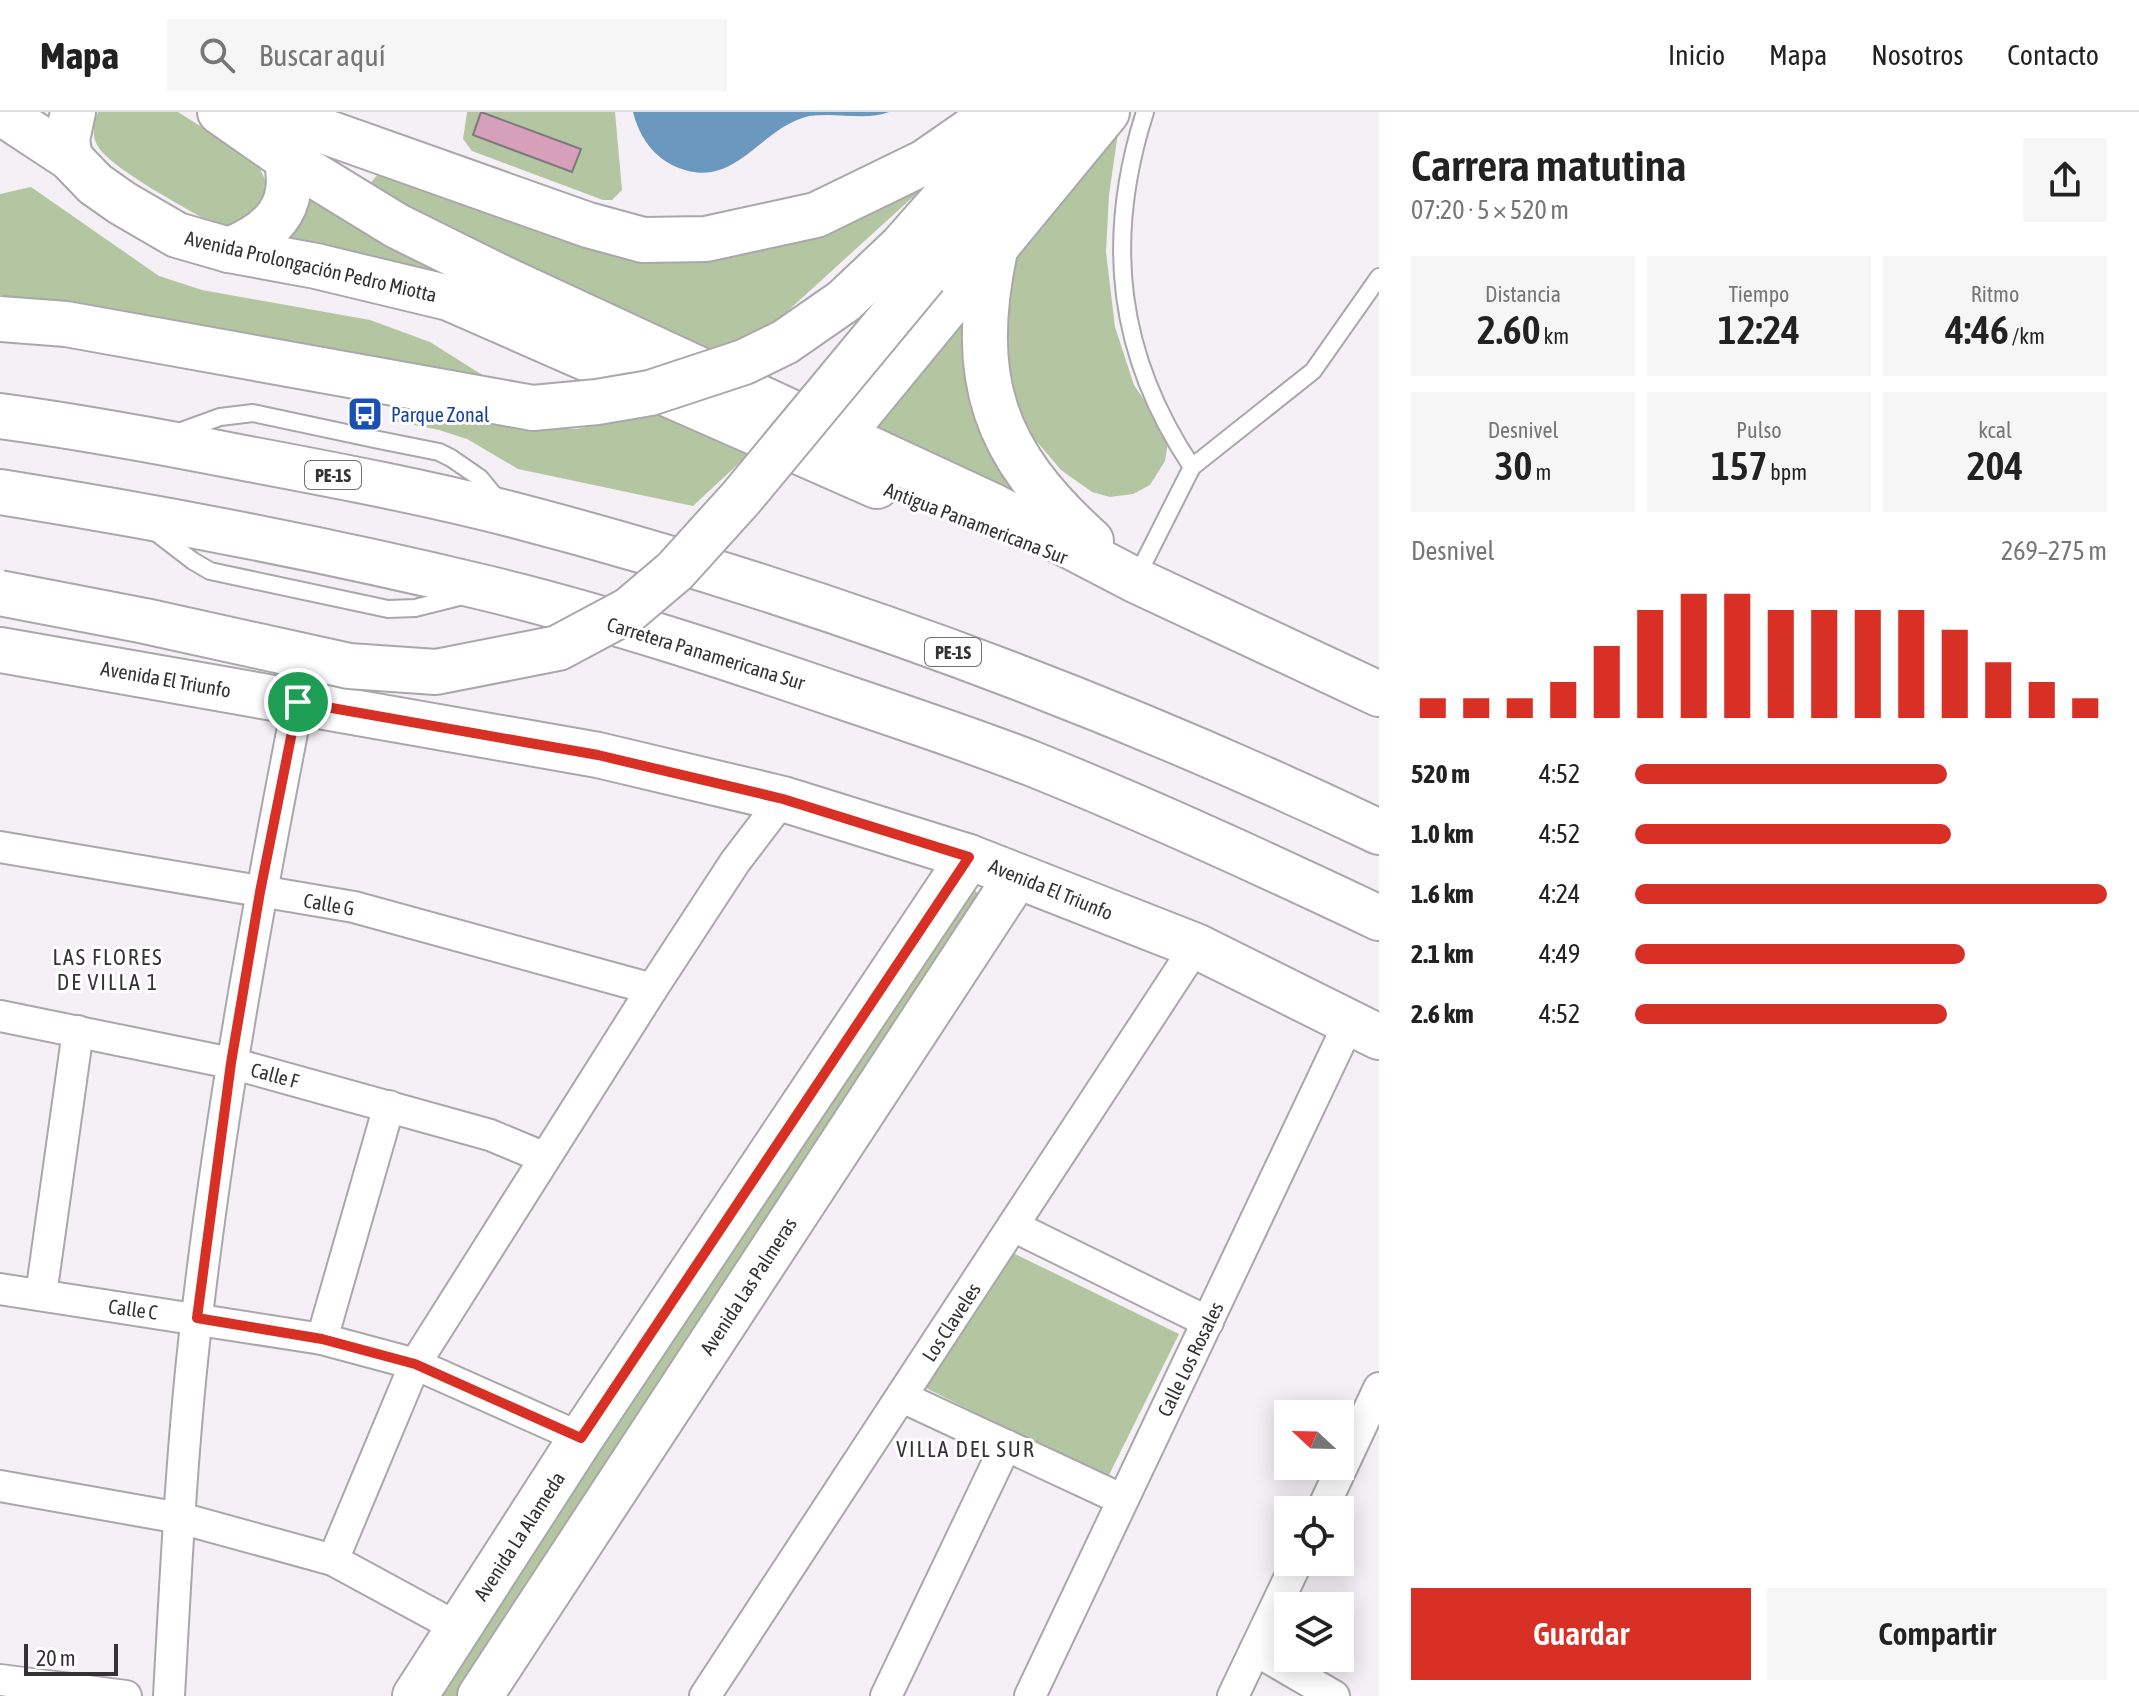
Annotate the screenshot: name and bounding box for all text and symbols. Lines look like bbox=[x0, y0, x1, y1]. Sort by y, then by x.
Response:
search box bbox=[167, 19, 727, 91]
icon: search bbox=[195, 33, 239, 77]
text: Mapa bbox=[40, 34, 119, 77]
text: Buscar aquí bbox=[259, 38, 386, 72]
text: Inicio bbox=[1668, 39, 1725, 71]
text: Mapa bbox=[1769, 39, 1827, 71]
text: Nosotros bbox=[1871, 39, 1963, 71]
text: Contacto bbox=[2007, 39, 2099, 71]
button: share bbox=[2023, 138, 2107, 222]
text: Carrera matutina bbox=[1411, 140, 1686, 190]
text: 07:20 · 5 × 520 m bbox=[1411, 195, 1569, 225]
street label: Avenida Prolongación Pedro Miotta bbox=[183, 226, 439, 306]
text: Distancia bbox=[1485, 281, 1561, 307]
text: Tiempo bbox=[1729, 281, 1789, 307]
text: Ritmo bbox=[1971, 281, 2019, 307]
text: 2.60 bbox=[1477, 307, 1540, 352]
text: 12:24 bbox=[1718, 307, 1800, 352]
text: 4:46 bbox=[1945, 307, 2009, 352]
text: km bbox=[1540, 323, 1569, 349]
text: /km bbox=[2009, 323, 2045, 349]
bus stop icon: Parque Zonal bbox=[346, 395, 384, 433]
place label: Parque Zonal bbox=[391, 403, 490, 426]
text: Desnivel bbox=[1488, 417, 1558, 443]
text: Pulso bbox=[1736, 417, 1782, 443]
text: kcal bbox=[1978, 417, 2012, 443]
text: 30 bbox=[1495, 443, 1532, 488]
text: 157 bbox=[1711, 443, 1767, 488]
text: 204 bbox=[1967, 443, 2023, 488]
text: m bbox=[1532, 459, 1551, 485]
text: bpm bbox=[1767, 459, 1807, 485]
road number: PE-1S bbox=[305, 461, 361, 489]
street label: Antigua Panamericana Sur bbox=[881, 477, 1072, 569]
text: Desnivel bbox=[1411, 536, 1494, 566]
text: 269–275 m bbox=[2001, 536, 2107, 566]
street label: Carretera Panamericana Sur bbox=[604, 612, 809, 694]
road number: PE-1S bbox=[925, 638, 981, 666]
street label: Avenida El Triunfo bbox=[99, 656, 233, 702]
pin bbox=[264, 668, 332, 736]
icon: arrive bbox=[276, 680, 320, 724]
text: 520 m bbox=[1411, 759, 1470, 789]
text: 4:52 bbox=[1539, 759, 1580, 789]
text: 1.0 km bbox=[1411, 819, 1474, 849]
text: 4:52 bbox=[1539, 819, 1580, 849]
street label: Avenida El Triunfo bbox=[986, 854, 1116, 924]
text: 1.6 km bbox=[1411, 879, 1474, 909]
text: 4:24 bbox=[1539, 879, 1580, 909]
street label: Calle G bbox=[302, 888, 356, 920]
text: 2.1 km bbox=[1411, 939, 1474, 969]
text: 4:49 bbox=[1539, 939, 1580, 969]
district label: LAS FLORES DE VILLA 1 bbox=[53, 944, 163, 995]
text: 2.6 km bbox=[1411, 999, 1474, 1029]
text: 4:52 bbox=[1539, 999, 1580, 1029]
street label: Calle F bbox=[249, 1058, 301, 1092]
street label: Avenida Las Palmeras bbox=[695, 1213, 801, 1359]
street label: Los Claveles bbox=[917, 1278, 985, 1366]
street label: Calle C bbox=[107, 1294, 159, 1324]
street label: Calle Los Rosales bbox=[1152, 1298, 1228, 1420]
north arrow bbox=[1274, 1400, 1354, 1480]
map controls bbox=[1274, 1400, 1354, 1672]
district label: VILLA DEL SUR bbox=[896, 1436, 1036, 1462]
street label: Avenida La Alameda bbox=[469, 1467, 569, 1605]
button: locate bbox=[1274, 1496, 1354, 1576]
button: Guardar bbox=[1411, 1588, 1751, 1680]
button: Compartir bbox=[1767, 1588, 2107, 1680]
button: layers bbox=[1274, 1592, 1354, 1672]
scale bar bbox=[24, 1640, 118, 1676]
text: 20 m bbox=[36, 1645, 76, 1671]

